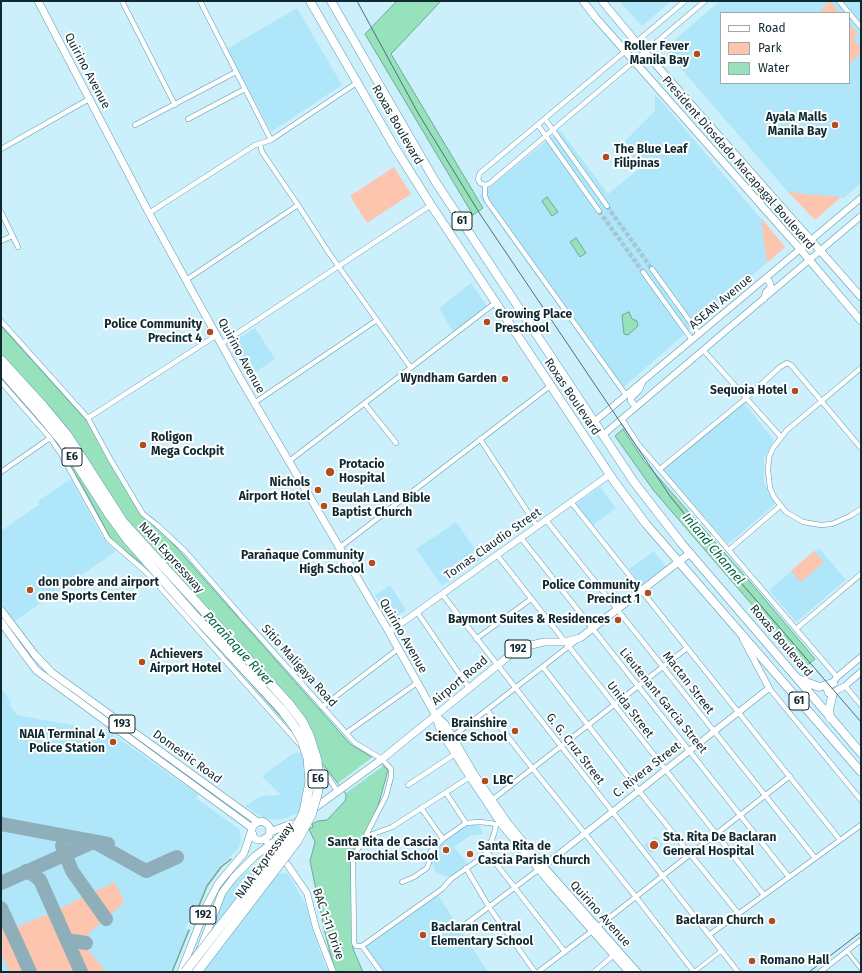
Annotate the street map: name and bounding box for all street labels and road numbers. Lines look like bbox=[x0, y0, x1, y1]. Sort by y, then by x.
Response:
street label: Quirino Avenue bbox=[61, 31, 113, 111]
street label: President Diosdado Macapagal Boulevard bbox=[659, 73, 817, 253]
street label: Roxas Boulevard bbox=[368, 83, 426, 167]
road number: 61 bbox=[452, 212, 472, 230]
street label: ASEAN Avenue bbox=[687, 271, 755, 333]
street label: Quirino Avenue bbox=[214, 316, 268, 396]
street label: Roxas Boulevard bbox=[541, 356, 603, 438]
road number: E6 bbox=[62, 448, 82, 466]
street label: Tomas Claudio Street bbox=[442, 505, 544, 583]
street label: NAIA Expressway bbox=[135, 520, 207, 596]
street label: Quirino Avenue bbox=[376, 596, 430, 676]
street label: Roxas Boulevard bbox=[747, 602, 815, 680]
street label: Sitio Maligaya Road bbox=[258, 622, 340, 710]
road number: 192 bbox=[505, 640, 531, 658]
street label: Lieutenant Garcia Street bbox=[616, 645, 710, 757]
street label: Mactan Street bbox=[659, 649, 717, 717]
street label: Airport Road bbox=[429, 653, 491, 709]
street label: Unida Street bbox=[603, 679, 657, 741]
road number: 61 bbox=[789, 692, 809, 710]
street label: G. G. Cruz Street bbox=[543, 711, 607, 787]
road number: 193 bbox=[109, 715, 135, 733]
street label: Domestic Road bbox=[150, 727, 224, 787]
street label: C. Rivera Street bbox=[610, 739, 684, 801]
road number: E6 bbox=[308, 770, 328, 788]
street label: NAIA Expressway bbox=[233, 820, 297, 902]
street label: Quirino Avenue bbox=[567, 878, 633, 950]
street label: BAC 1-11 Drive bbox=[309, 886, 347, 962]
road number: 192 bbox=[190, 906, 216, 924]

